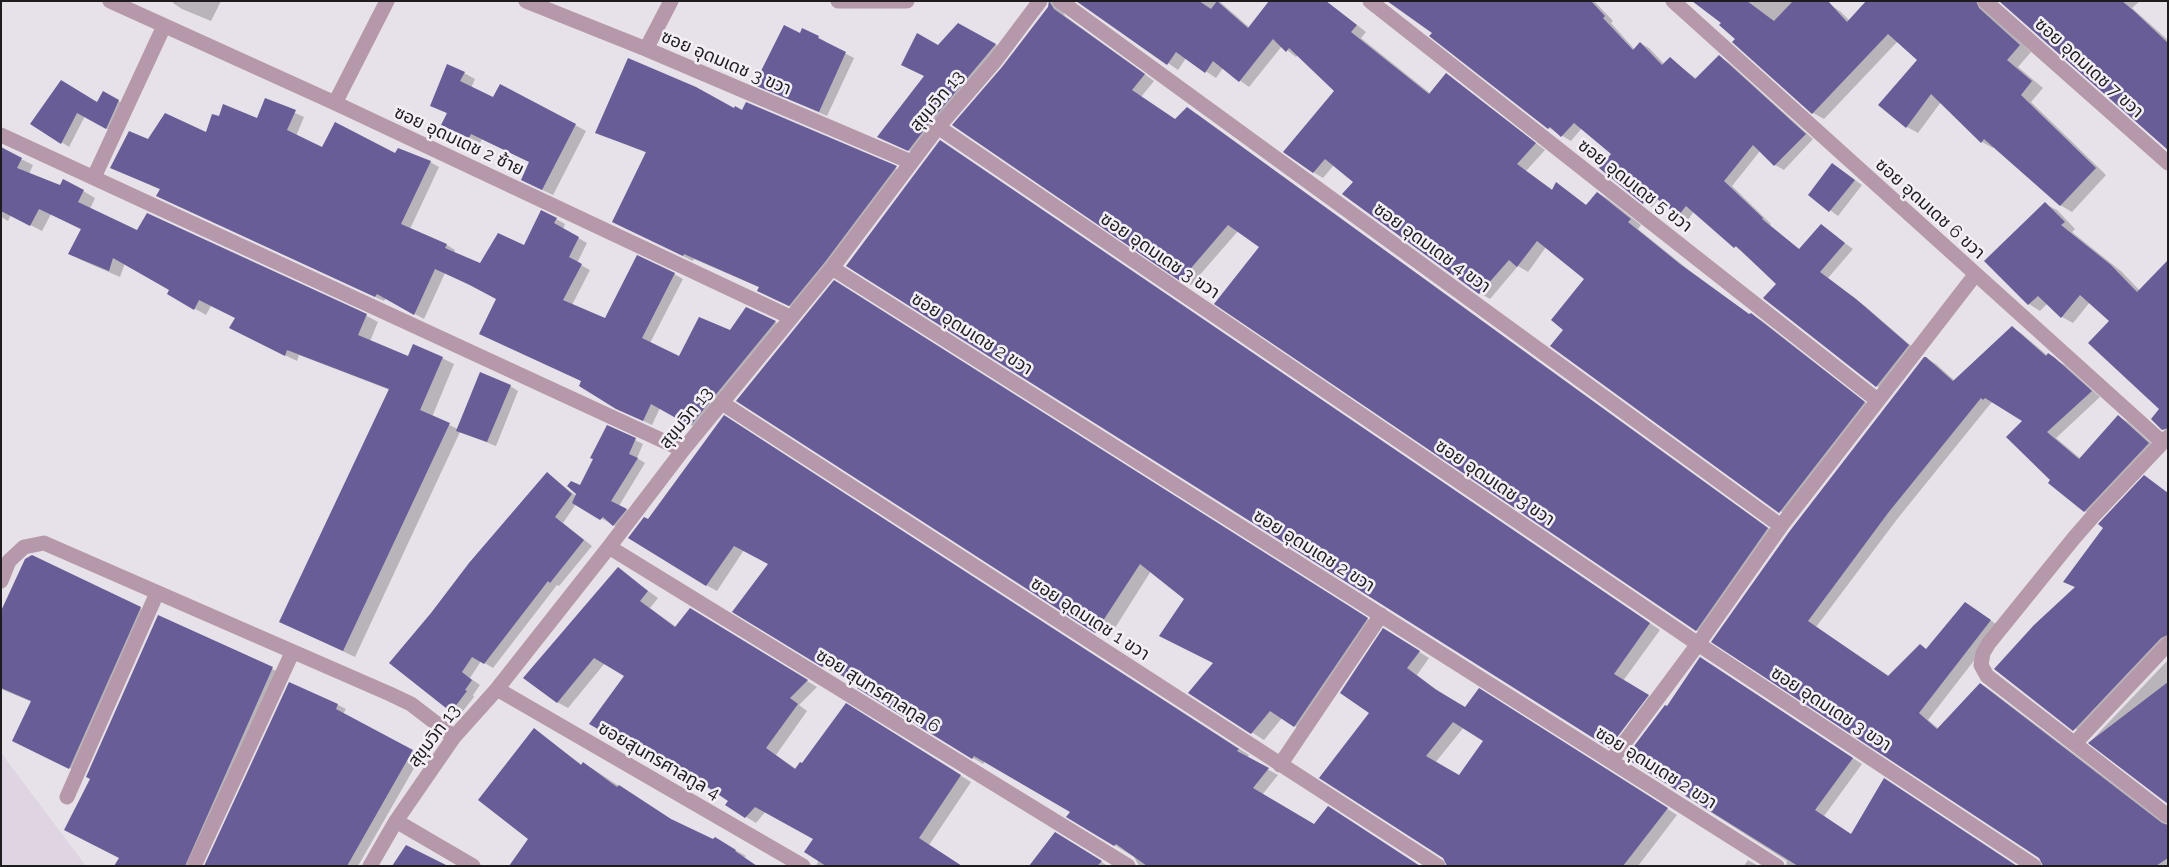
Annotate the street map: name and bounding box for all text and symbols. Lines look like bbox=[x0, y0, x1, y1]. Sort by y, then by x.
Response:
street label: ซอย อุดมเดช 7 ขวา bbox=[2030, 13, 2148, 123]
street label: ซอย อุดมเดช 3 ขวา bbox=[658, 26, 794, 100]
street label: สุขุมวิท 13 bbox=[905, 66, 969, 136]
street label: ซอย อุดมเดช 2 ซ้าย bbox=[391, 101, 527, 181]
street label: ซอย อุดมเดช 5 ขวา bbox=[1574, 135, 1696, 237]
street label: ซอย อุดมเดช 6 ขวา bbox=[1871, 154, 1989, 264]
street label: ซอย อุดมเดช 4 ขวา bbox=[1369, 198, 1495, 298]
street label: ซอย อุดมเดช 3 ขวา bbox=[1096, 208, 1224, 304]
street label: ซอย อุดมเดช 2 ขวา bbox=[907, 288, 1037, 380]
street label: สุขุมวิท 13 bbox=[655, 383, 717, 453]
street label: ซอย อุดมเดช 3 ขวา bbox=[1431, 435, 1559, 531]
street label: ซอย อุดมเดช 2 ขวา bbox=[1249, 505, 1379, 597]
street label: ซอย อุดมเดช 1 ขวา bbox=[1027, 573, 1153, 665]
street label: ซอย สุนทรศาลทูล 6 bbox=[812, 644, 944, 738]
street label: ซอย อุดมเดช 3 ขวา bbox=[1767, 662, 1895, 756]
street label: สุขุมวิท 13 bbox=[403, 700, 465, 772]
street label: ซอยสุนทรศาลทูล 4 bbox=[594, 717, 724, 805]
street label: ซอย อุดมเดช 2 ขวา bbox=[1591, 722, 1721, 814]

